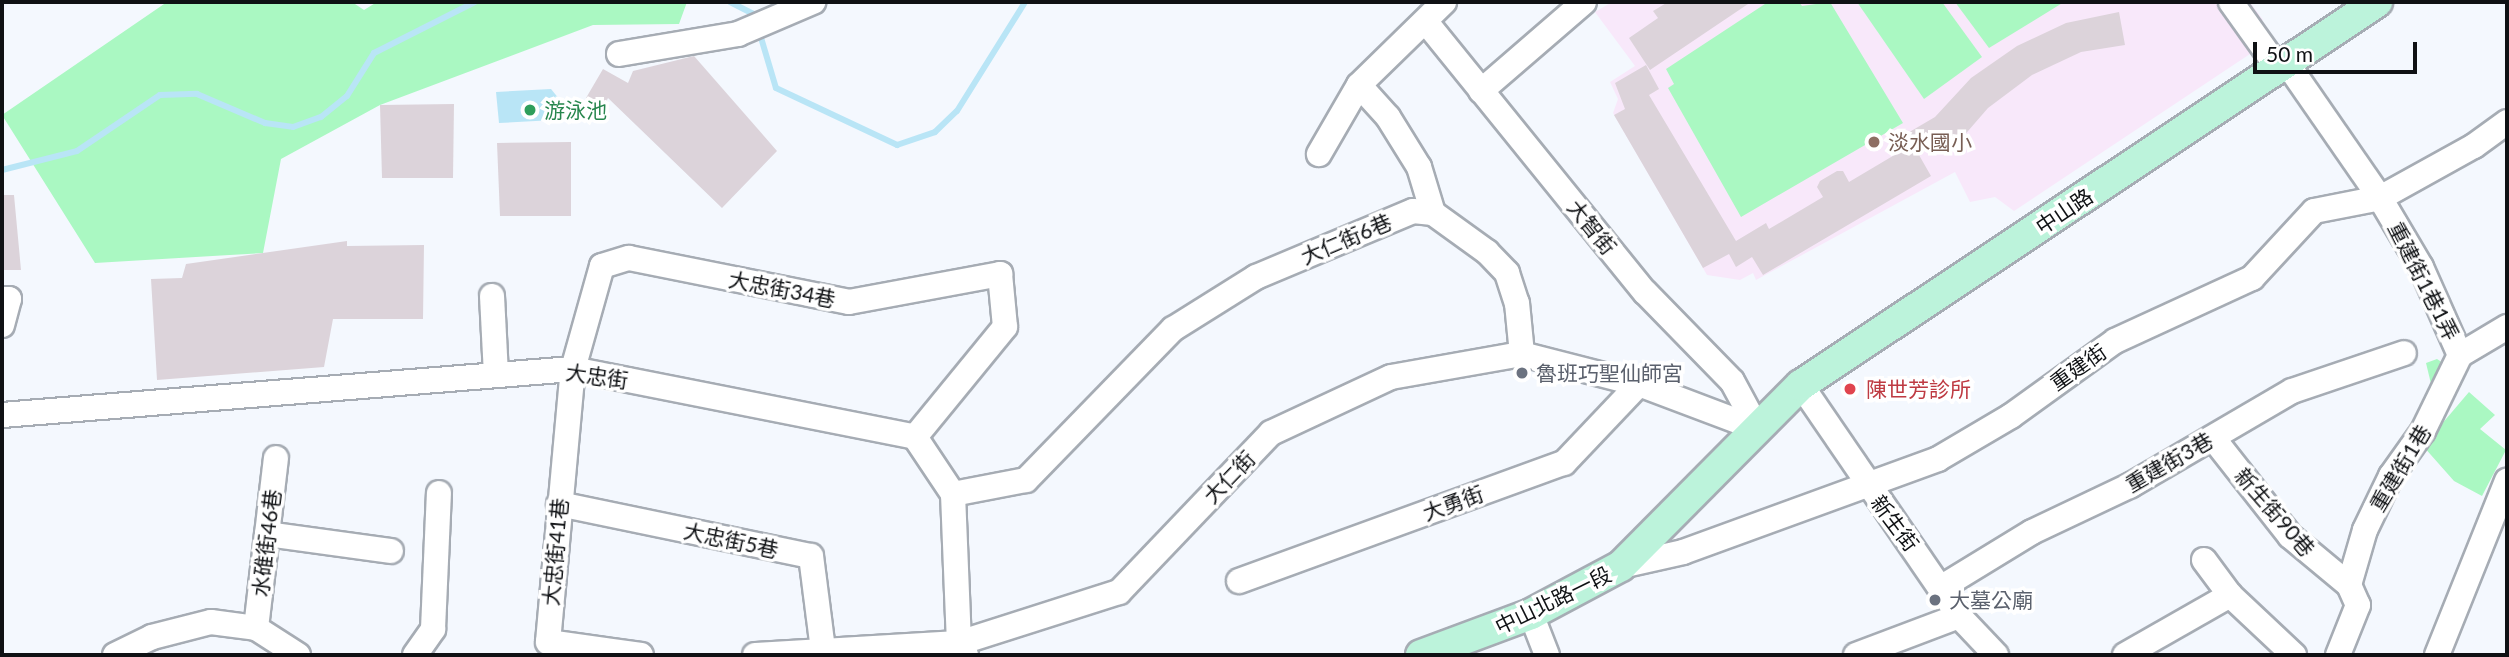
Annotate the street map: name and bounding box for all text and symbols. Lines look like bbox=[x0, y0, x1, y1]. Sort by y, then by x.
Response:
scale bar bbox=[2257, 28, 2422, 72]
text: 50 m bbox=[2266, 41, 2313, 66]
place label: 游泳池 bbox=[544, 97, 607, 123]
marker: 游泳池 bbox=[522, 102, 538, 118]
place label: 淡水國小 bbox=[1888, 129, 1972, 155]
marker: 淡水國小 bbox=[1866, 134, 1882, 150]
street label: 中山路 bbox=[2031, 183, 2097, 239]
street label: 大智街 bbox=[1562, 195, 1622, 259]
street label: 大仁街6巷 bbox=[1297, 209, 1395, 269]
street label: 重建街1巷1弄 bbox=[2383, 218, 2465, 344]
street label: 大忠街34巷 bbox=[726, 266, 838, 312]
street label: 重建街 bbox=[2045, 339, 2111, 395]
street label: 大忠街 bbox=[564, 359, 630, 393]
place label: 魯班巧聖仙師宮 bbox=[1536, 360, 1683, 386]
marker: 魯班巧聖仙師宮 bbox=[1514, 365, 1530, 381]
place label: 陳世芳診所 bbox=[1866, 376, 1971, 402]
marker: 陳世芳診所 bbox=[1840, 379, 1860, 399]
street label: 重建街1巷 bbox=[2364, 420, 2436, 516]
street label: 重建街3巷 bbox=[2121, 427, 2217, 497]
street label: 大仁街 bbox=[1198, 446, 1260, 508]
street label: 新生街90巷 bbox=[2230, 463, 2320, 561]
street label: 大勇街 bbox=[1419, 480, 1487, 526]
street label: 水碓街46巷 bbox=[247, 488, 285, 598]
street label: 新生街 bbox=[1866, 490, 1924, 556]
street label: 大忠街41巷 bbox=[538, 497, 572, 607]
street label: 大忠街5巷 bbox=[681, 518, 781, 562]
street label: 中山北路一段 bbox=[1491, 561, 1615, 639]
place label: 大墓公廟 bbox=[1949, 587, 2033, 613]
marker: 大墓公廟 bbox=[1927, 592, 1943, 608]

